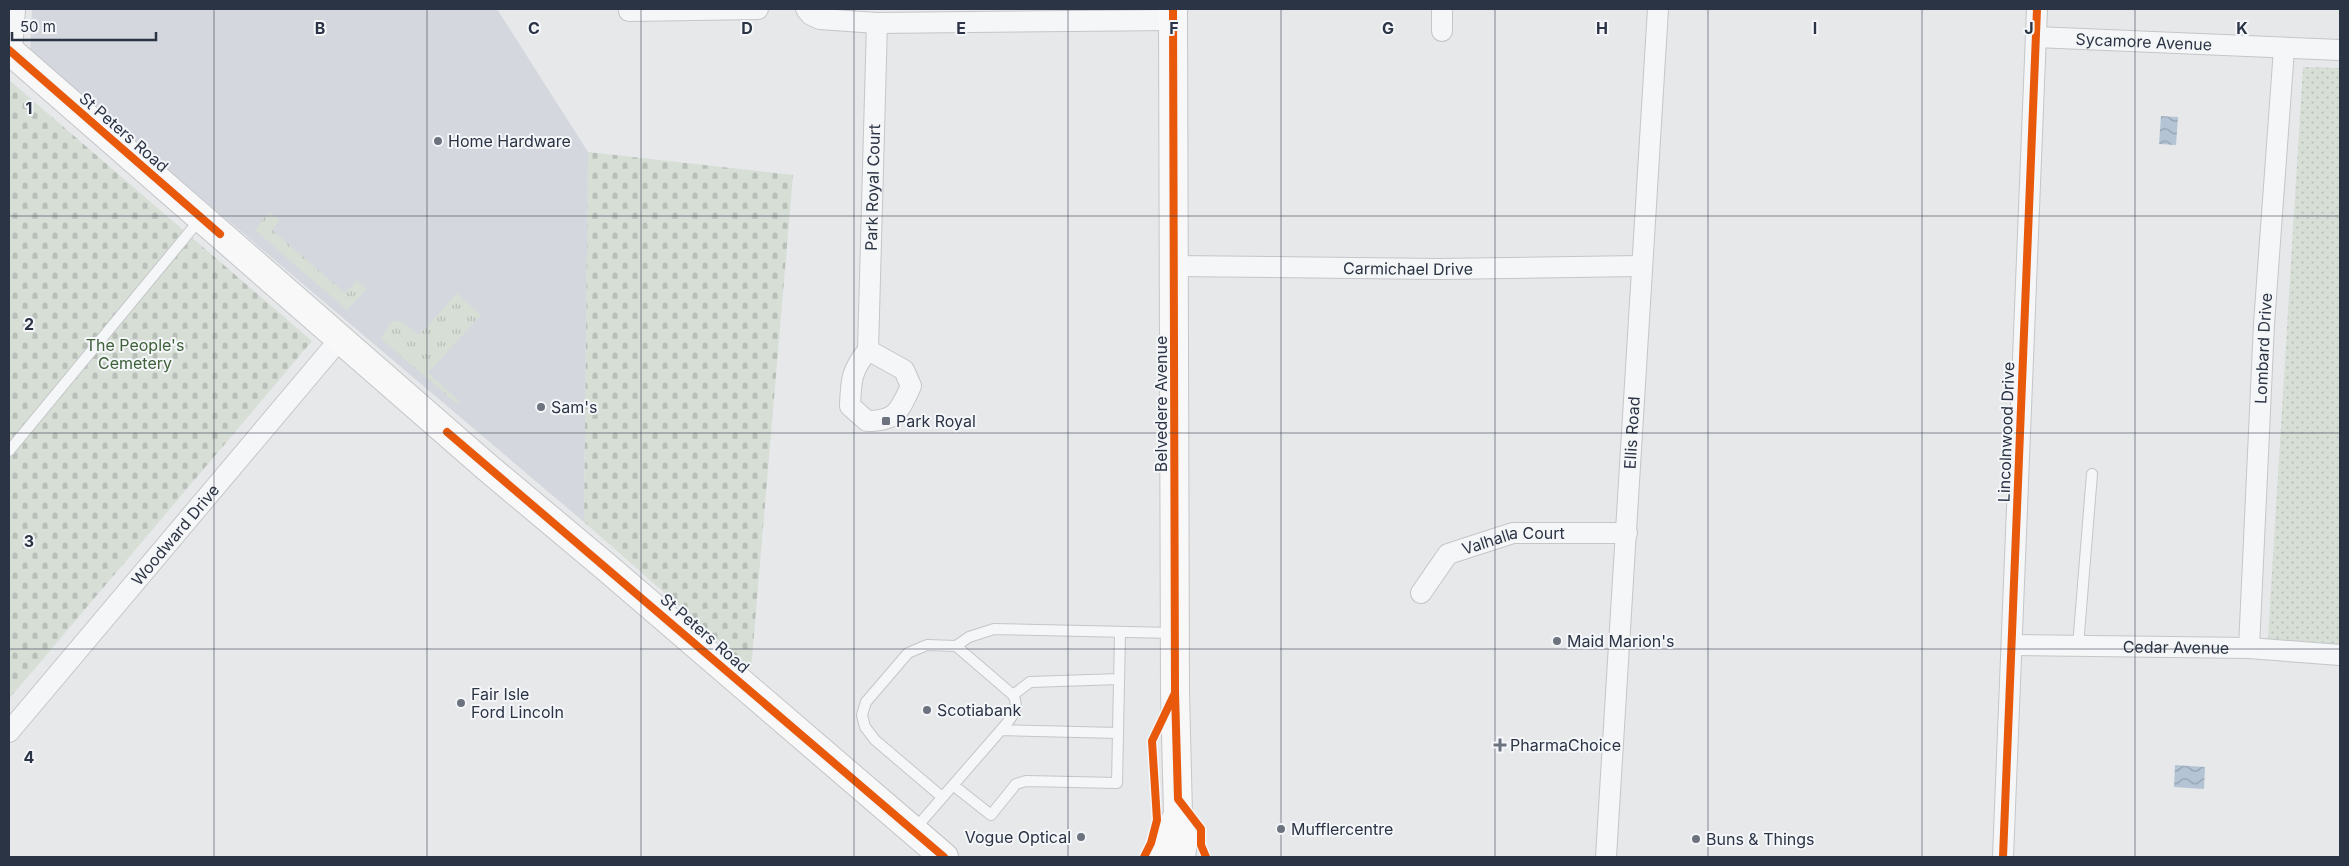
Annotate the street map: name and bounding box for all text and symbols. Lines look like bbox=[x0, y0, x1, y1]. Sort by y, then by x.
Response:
scale bar bbox=[12, 10, 156, 42]
text: 50 m bbox=[20, 17, 56, 36]
text: B bbox=[315, 18, 325, 38]
text: C bbox=[528, 18, 540, 38]
text: D bbox=[741, 18, 753, 38]
text: E bbox=[956, 18, 966, 38]
text: F bbox=[1169, 18, 1179, 38]
text: G bbox=[1382, 18, 1394, 38]
text: H bbox=[1596, 18, 1608, 38]
text: I bbox=[1813, 18, 1817, 38]
text: J bbox=[2024, 18, 2034, 38]
text: K bbox=[2236, 18, 2248, 38]
street label: Sycamore Avenue bbox=[2075, 29, 2213, 55]
street label: St Peters Road bbox=[75, 88, 173, 176]
text: 1 bbox=[26, 98, 32, 118]
street label: Park Royal Court bbox=[861, 124, 884, 251]
place label: Home Hardware bbox=[448, 131, 571, 151]
marker: Home Hardware bbox=[432, 135, 444, 147]
street label: Carmichael Drive bbox=[1343, 258, 1473, 279]
street label: Lombard Drive bbox=[2250, 292, 2276, 404]
text: 2 bbox=[24, 314, 34, 334]
park label: The People's Cemetery bbox=[86, 335, 184, 373]
street label: Belvedere Avenue bbox=[1151, 336, 1171, 472]
street label: Lincolnwood Drive bbox=[1994, 361, 2018, 503]
street label: Ellis Road bbox=[1619, 396, 1644, 470]
place label: Sam's bbox=[551, 397, 598, 417]
marker: Sam's bbox=[535, 401, 547, 413]
place label: Park Royal bbox=[896, 411, 976, 431]
marker: Park Royal bbox=[880, 415, 892, 427]
street label: Woodward Drive bbox=[127, 480, 223, 589]
street label: Valhalla Court bbox=[1459, 523, 1565, 559]
text: 3 bbox=[24, 531, 34, 551]
street label: St Peters Road bbox=[656, 589, 754, 677]
place label: Maid Marion's bbox=[1567, 631, 1674, 651]
marker: Maid Marion's bbox=[1551, 635, 1563, 647]
street label: Cedar Avenue bbox=[2123, 636, 2229, 658]
place label: Fair Isle Ford Lincoln bbox=[471, 684, 564, 722]
marker: Fair Isle Ford Lincoln bbox=[455, 697, 467, 709]
place label: Scotiabank bbox=[937, 700, 1021, 720]
marker: Scotiabank bbox=[921, 704, 933, 716]
place label: PharmaChoice bbox=[1510, 735, 1621, 755]
marker: PharmaChoice bbox=[1494, 739, 1506, 751]
text: 4 bbox=[24, 747, 35, 767]
place label: Mufflercentre bbox=[1291, 819, 1393, 839]
marker: Mufflercentre bbox=[1275, 823, 1287, 835]
place label: Vogue Optical bbox=[965, 827, 1071, 847]
place label: Buns & Things bbox=[1706, 829, 1815, 849]
marker: Vogue Optical bbox=[1075, 831, 1087, 843]
marker: Buns & Things bbox=[1690, 833, 1702, 845]

